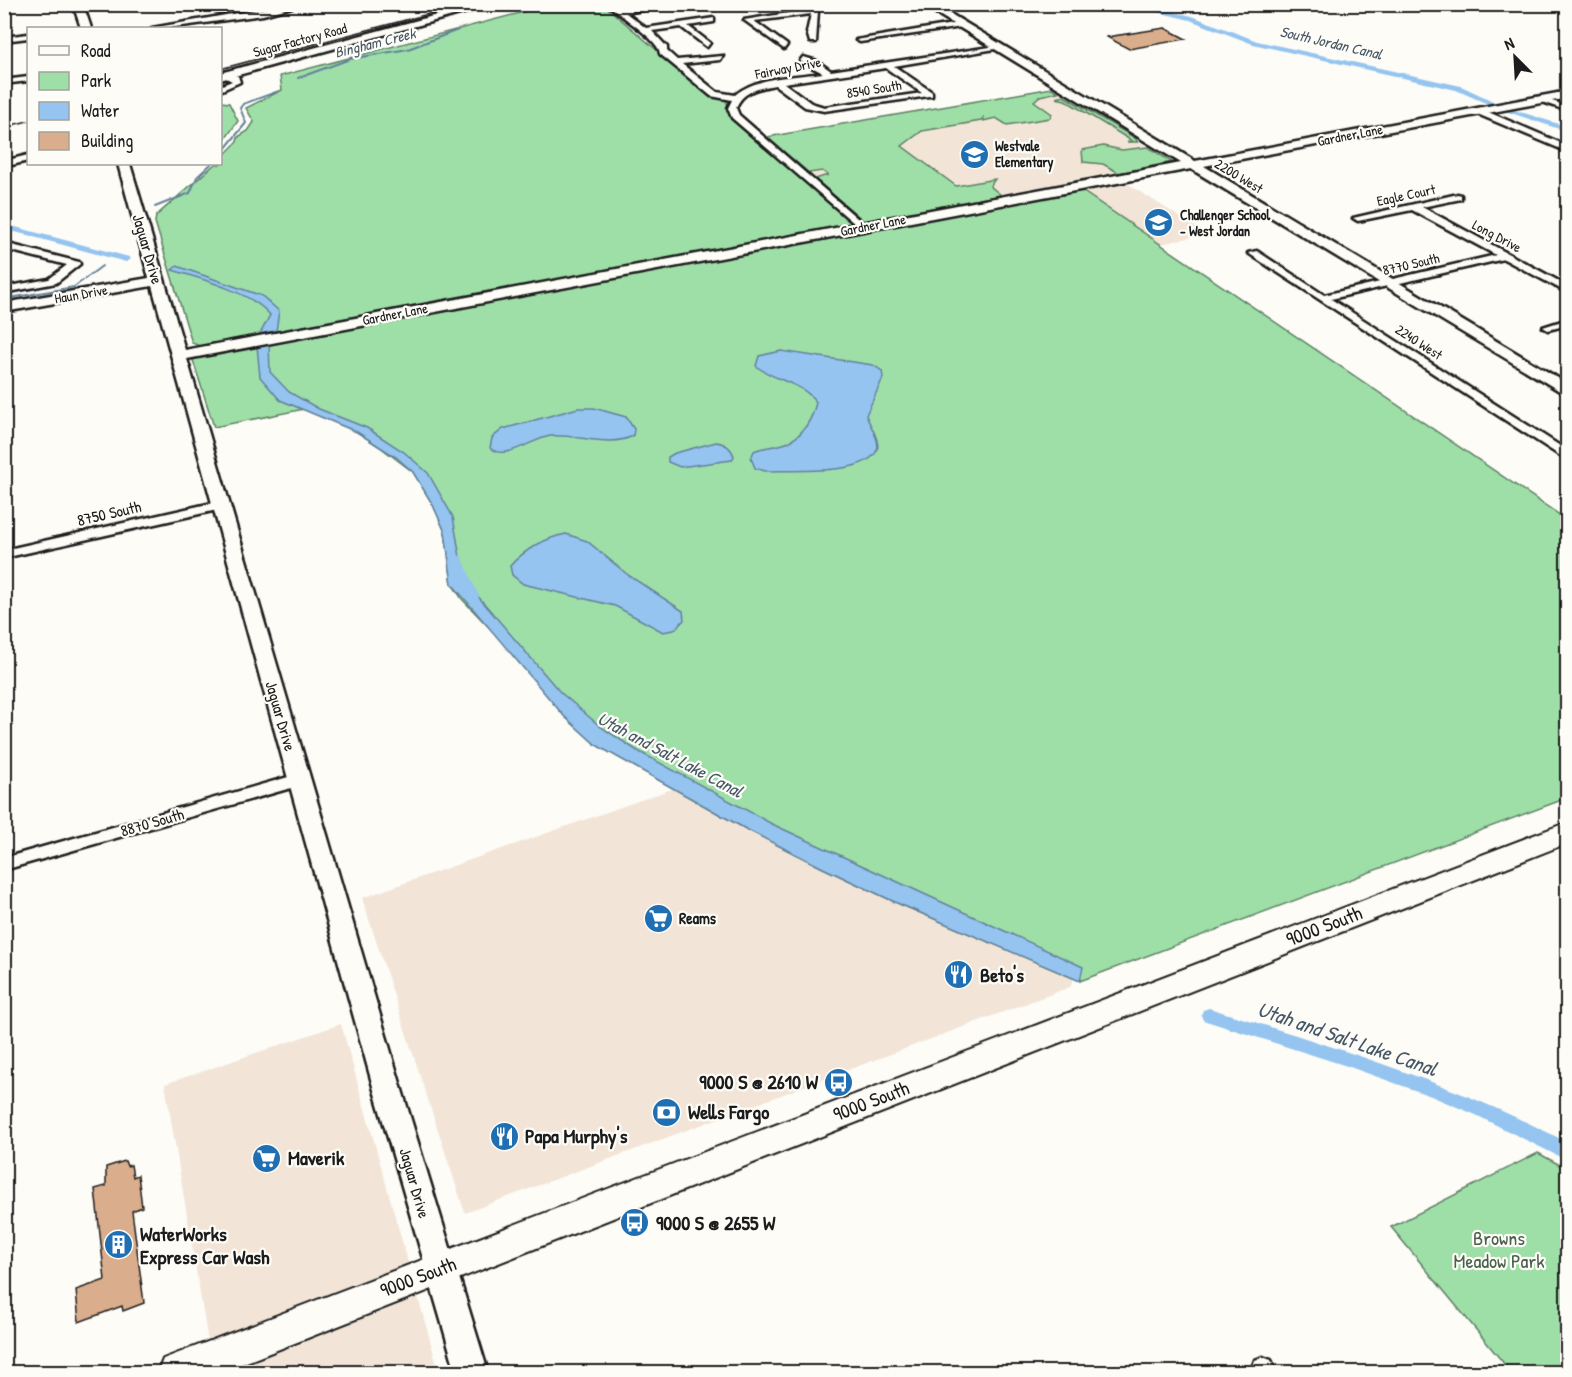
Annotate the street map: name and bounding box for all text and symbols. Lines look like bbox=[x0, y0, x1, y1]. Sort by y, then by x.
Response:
street label: Sugar Factory Road bbox=[251, 18, 350, 62]
water label: South Jordan Canal bbox=[1278, 21, 1385, 65]
water label: Bingham Creek bbox=[332, 22, 419, 63]
legend bbox=[27, 27, 222, 165]
north arrow bbox=[1485, 27, 1545, 87]
text: N bbox=[1501, 31, 1518, 55]
text: Road bbox=[81, 38, 111, 63]
street label: Fairway Drive bbox=[752, 52, 823, 84]
text: Park bbox=[81, 68, 112, 93]
street label: 8540 South bbox=[845, 75, 903, 102]
text: Water bbox=[81, 98, 119, 123]
street label: Gardner Lane bbox=[1316, 119, 1385, 150]
text: Building bbox=[81, 128, 133, 153]
place label: Westvale Elementary bbox=[995, 136, 1054, 173]
school or university icon: Westvale Elementary bbox=[958, 138, 990, 170]
street label: 2200 West bbox=[1212, 154, 1267, 198]
street label: Eagle Court bbox=[1375, 179, 1437, 211]
place label: Challenger School - West Jordan bbox=[1180, 205, 1270, 240]
school or university icon: Challenger School - West Jordan bbox=[1143, 207, 1175, 239]
street label: Gardner Lane bbox=[839, 209, 908, 240]
street label: Jaguar Drive bbox=[128, 211, 169, 287]
street label: Long Drive bbox=[1469, 215, 1525, 257]
street label: 8770 South bbox=[1381, 248, 1441, 279]
street label: Haun Drive bbox=[53, 279, 109, 308]
street label: Gardner Lane bbox=[361, 298, 430, 329]
street label: 2240 West bbox=[1392, 319, 1447, 364]
street label: 8750 South bbox=[75, 495, 143, 531]
street label: Jaguar Drive bbox=[261, 678, 302, 754]
water label: Utah and Salt Lake Canal bbox=[593, 706, 748, 804]
street label: 8870 South bbox=[118, 802, 187, 842]
street label: 9000 South bbox=[1282, 899, 1366, 952]
supermarket icon: Reams bbox=[642, 902, 674, 934]
place label: Reams bbox=[679, 907, 717, 929]
restaurant icon: Beto's bbox=[943, 959, 975, 991]
place label: Beto's bbox=[980, 961, 1024, 988]
water label: Utah and Salt Lake Canal bbox=[1254, 994, 1442, 1083]
bus stop icon: 9000 S @ 2610 W bbox=[823, 1066, 855, 1098]
place label: 9000 S @ 2610 W bbox=[699, 1068, 819, 1095]
street label: 9000 South bbox=[829, 1074, 913, 1127]
bank icon: Wells Fargo bbox=[651, 1096, 683, 1128]
place label: Wells Fargo bbox=[688, 1098, 769, 1126]
restaurant icon: Papa Murphy's bbox=[488, 1120, 520, 1152]
place label: Papa Murphy's bbox=[525, 1122, 628, 1150]
supermarket icon: Maverik bbox=[251, 1142, 283, 1174]
place label: Maverik bbox=[288, 1144, 345, 1171]
street label: Jaguar Drive bbox=[395, 1145, 436, 1221]
bus stop icon: 9000 S @ 2655 W bbox=[619, 1207, 651, 1239]
place label: 9000 S @ 2655 W bbox=[656, 1209, 776, 1236]
place label: WaterWorks Express Car Wash bbox=[140, 1220, 270, 1271]
park label: Browns Meadow Park bbox=[1454, 1224, 1544, 1274]
building icon: WaterWorks Express Car Wash bbox=[103, 1229, 135, 1261]
street label: 9000 South bbox=[376, 1250, 460, 1303]

